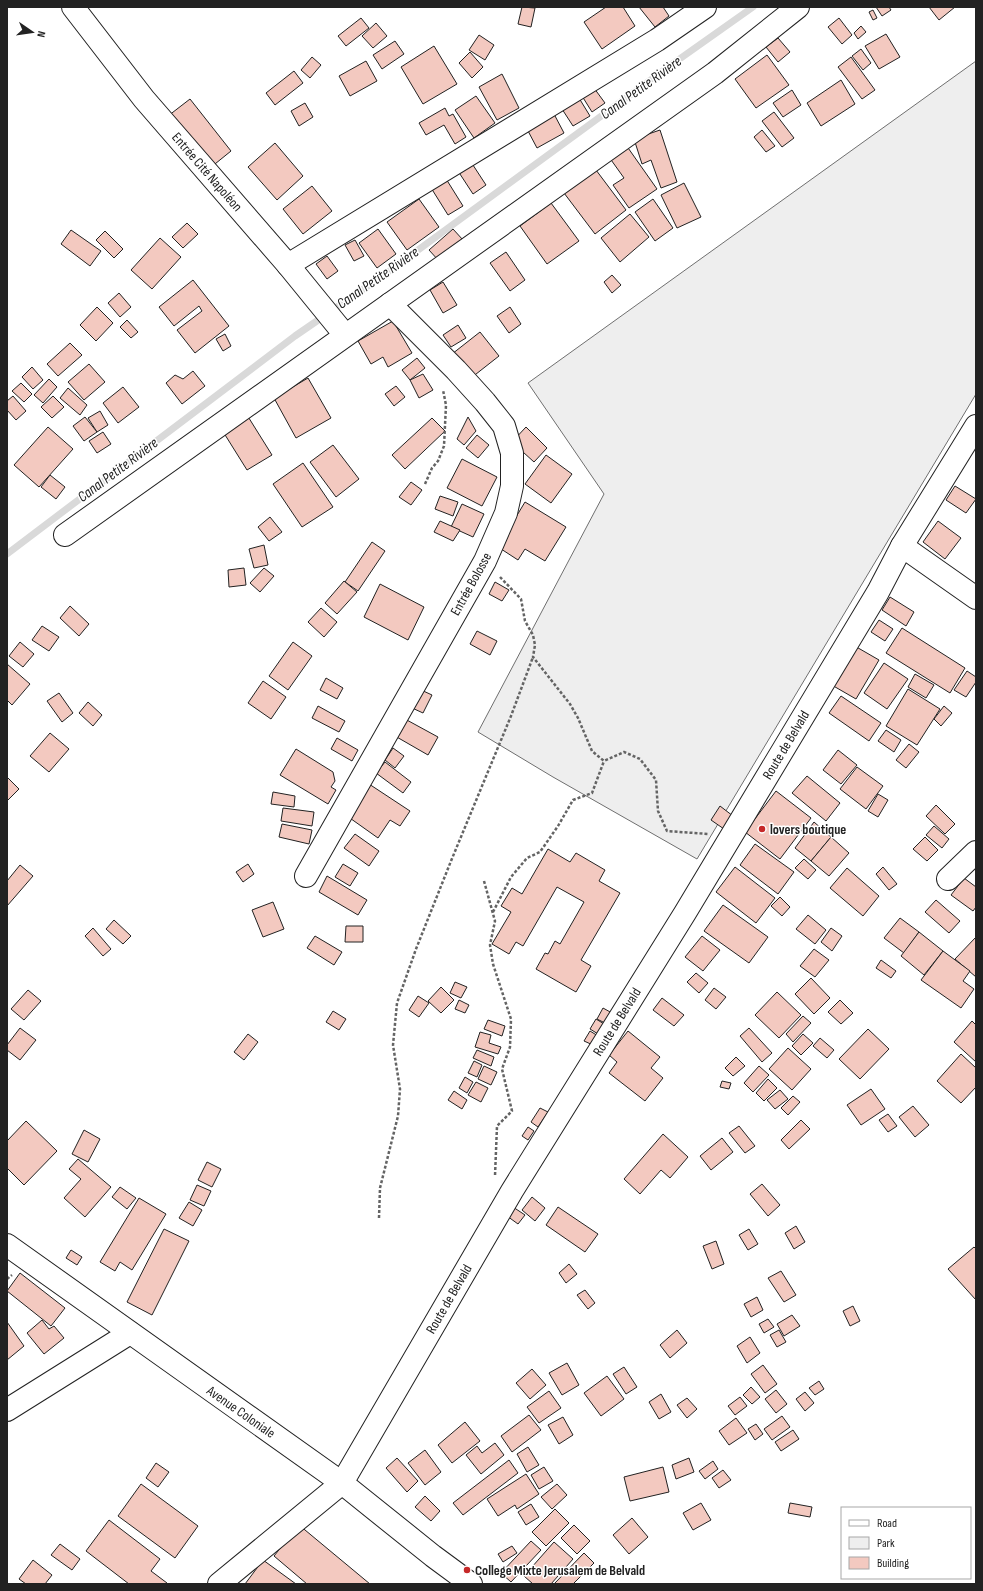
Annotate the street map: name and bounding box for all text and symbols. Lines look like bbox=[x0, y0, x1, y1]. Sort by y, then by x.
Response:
north arrow bbox=[12, 12, 52, 52]
text: N bbox=[34, 30, 48, 39]
water label: Canal Petite Rivière bbox=[597, 52, 686, 124]
street label: Entrée Cité Napoléon bbox=[168, 129, 246, 215]
water label: Canal Petite Rivière bbox=[333, 243, 423, 313]
water label: Canal Petite Rivière bbox=[74, 433, 162, 506]
street label: Entrée Bolosse bbox=[447, 550, 495, 618]
street label: Route de Belvald bbox=[759, 707, 813, 782]
place label: lovers boutique bbox=[770, 821, 846, 838]
marker: lovers boutique bbox=[757, 824, 767, 834]
street label: Route de Belvald bbox=[589, 985, 645, 1059]
street label: Route de Belvald bbox=[422, 1261, 476, 1337]
street label: Avenue Coloniale bbox=[203, 1382, 278, 1442]
legend bbox=[841, 1507, 971, 1579]
text: Road bbox=[877, 1516, 897, 1531]
text: Park bbox=[877, 1536, 895, 1551]
text: Building bbox=[877, 1556, 909, 1571]
place label: College Mixte Jerusalem de Belvald bbox=[475, 1562, 645, 1579]
marker: College Mixte Jerusalem de Belvald bbox=[462, 1565, 472, 1575]

